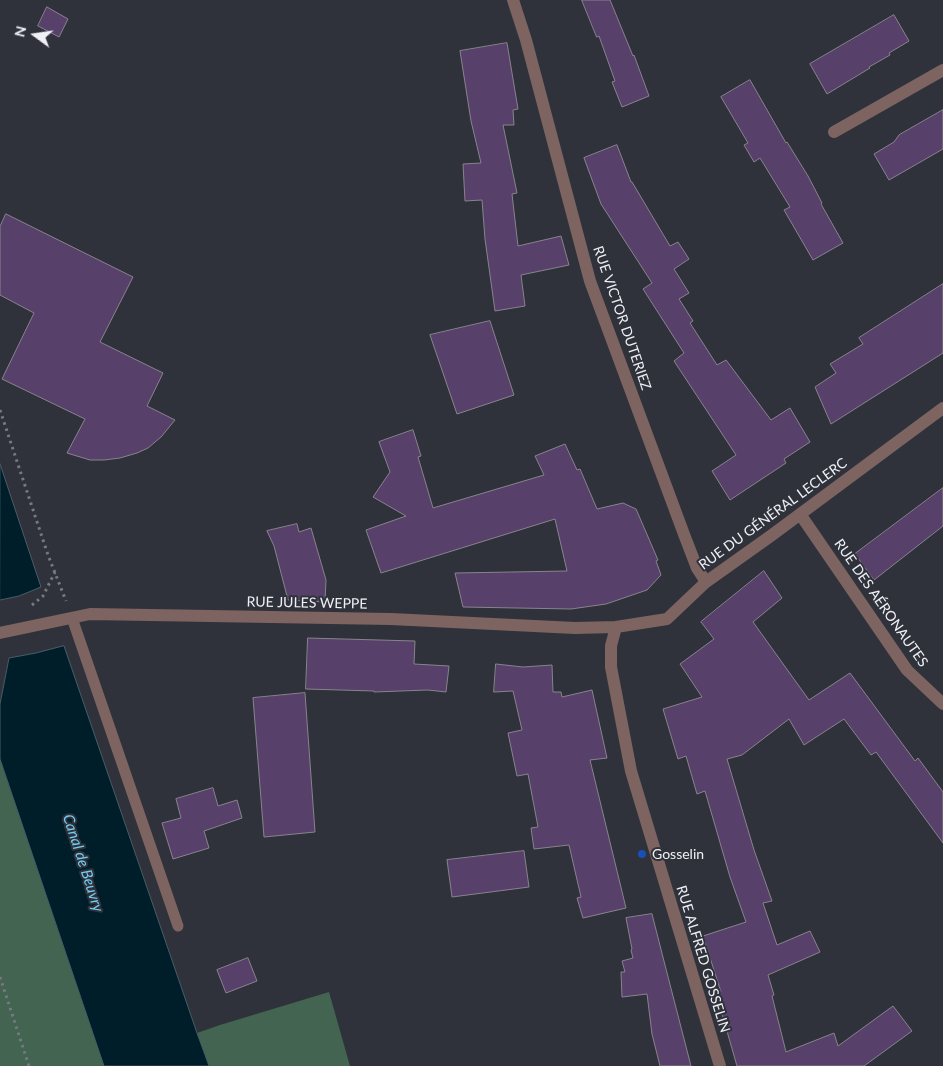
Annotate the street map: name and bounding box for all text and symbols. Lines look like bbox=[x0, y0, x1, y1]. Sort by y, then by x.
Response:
north arrow bbox=[10, 10, 60, 60]
text: N bbox=[10, 24, 30, 39]
street label: RUE VICTOR DUTERIEZ bbox=[589, 244, 655, 392]
street label: RUE DU GÉNÉRAL LECLERC bbox=[696, 455, 850, 573]
street label: RUE DES AÉRONAUTES bbox=[830, 536, 932, 670]
street label: RUE JULES WEPPE bbox=[246, 594, 368, 612]
water label: Canal de Beuvry bbox=[59, 812, 107, 914]
place label: Gosselin bbox=[652, 846, 704, 862]
marker: Gosselin bbox=[636, 848, 648, 860]
street label: RUE ALFRED GOSSELIN bbox=[673, 883, 733, 1035]

